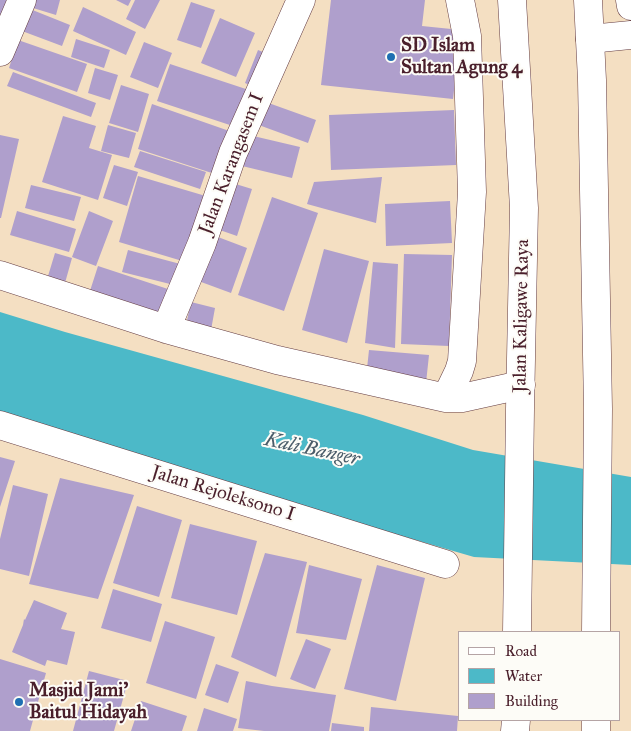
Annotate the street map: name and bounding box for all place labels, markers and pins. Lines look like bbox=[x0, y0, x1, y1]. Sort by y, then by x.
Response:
place label: SD Islam Sultan Agung 4 bbox=[401, 35, 522, 79]
marker: SD Islam Sultan Agung 4 bbox=[385, 51, 397, 63]
place label: Masjid Jami' Baitul Hidayah bbox=[29, 680, 147, 724]
marker: Masjid Jami' Baitul Hidayah bbox=[13, 696, 25, 708]

